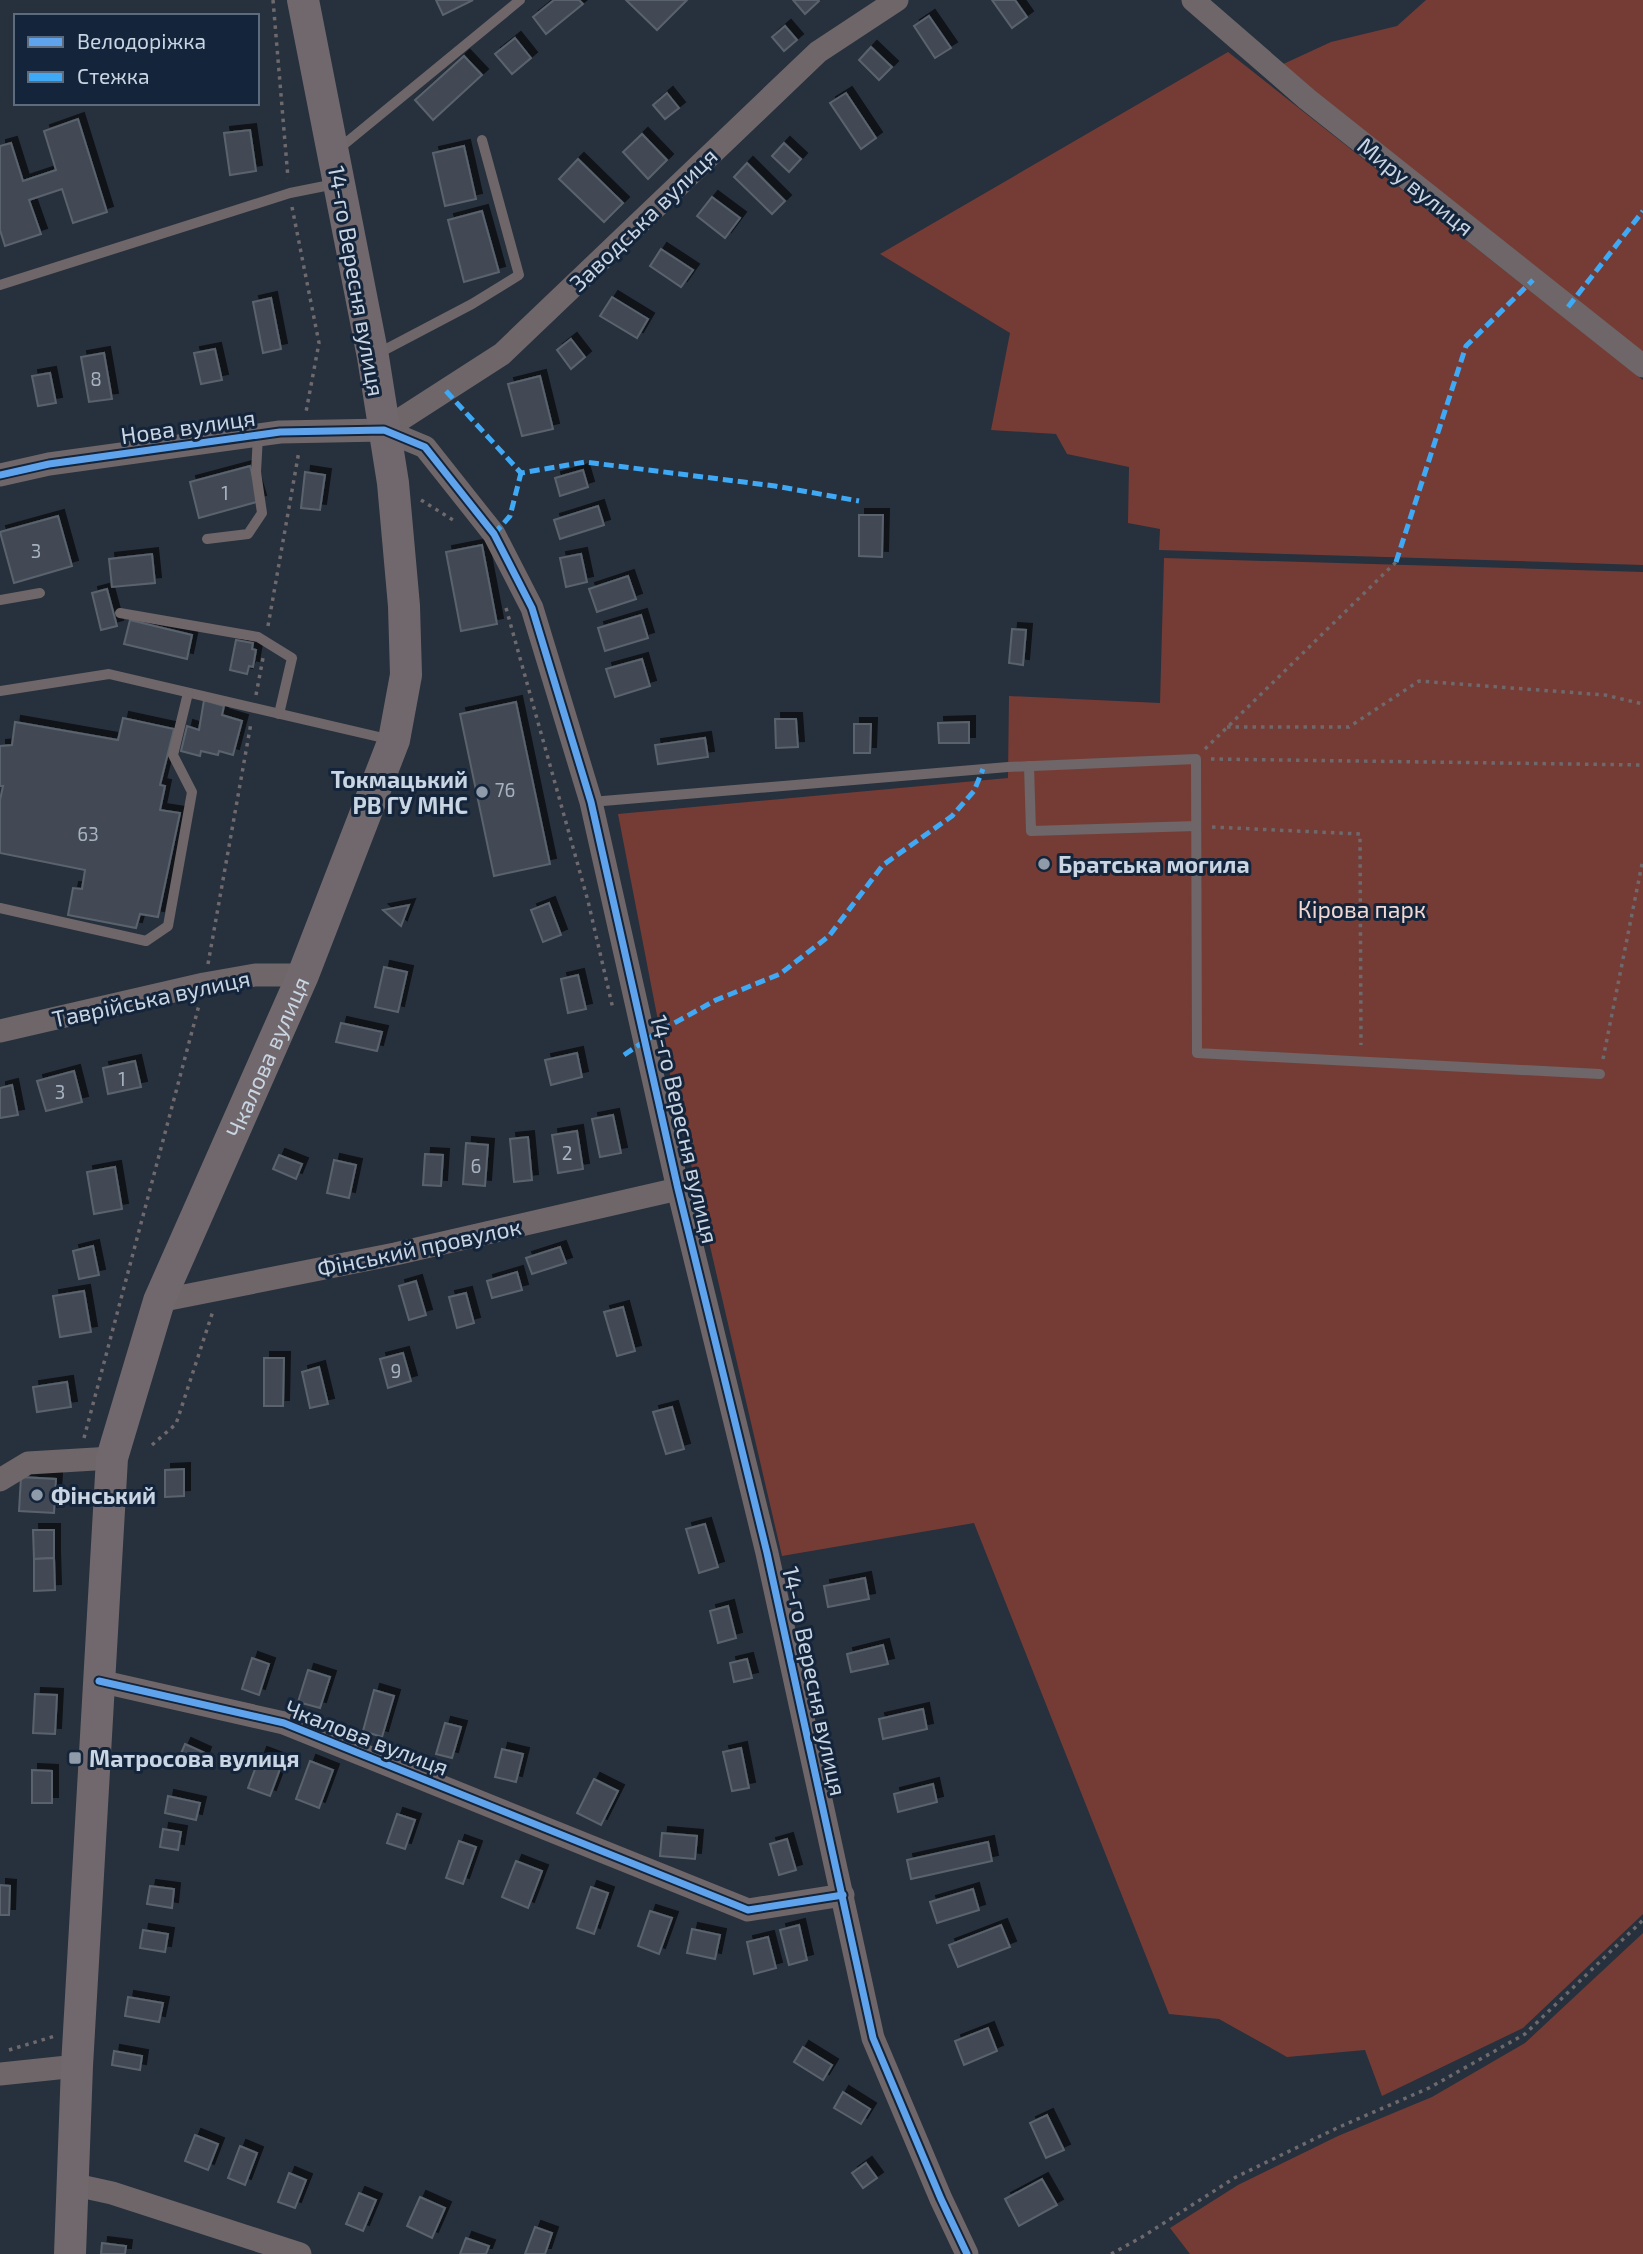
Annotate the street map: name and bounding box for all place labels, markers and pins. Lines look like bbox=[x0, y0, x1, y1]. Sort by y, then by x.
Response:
place label: Токмацький РВ ГУ МНС bbox=[331, 765, 468, 819]
marker: Токмацький РВ ГУ МНС bbox=[474, 784, 490, 800]
place label: Братська могила bbox=[1058, 850, 1250, 878]
marker: Братська могила bbox=[1036, 856, 1052, 872]
place label: Фінський bbox=[51, 1481, 156, 1509]
marker: Фінський bbox=[29, 1487, 45, 1503]
place label: Матросова вулиця bbox=[89, 1744, 299, 1772]
marker: Матросова вулиця bbox=[67, 1750, 83, 1766]

